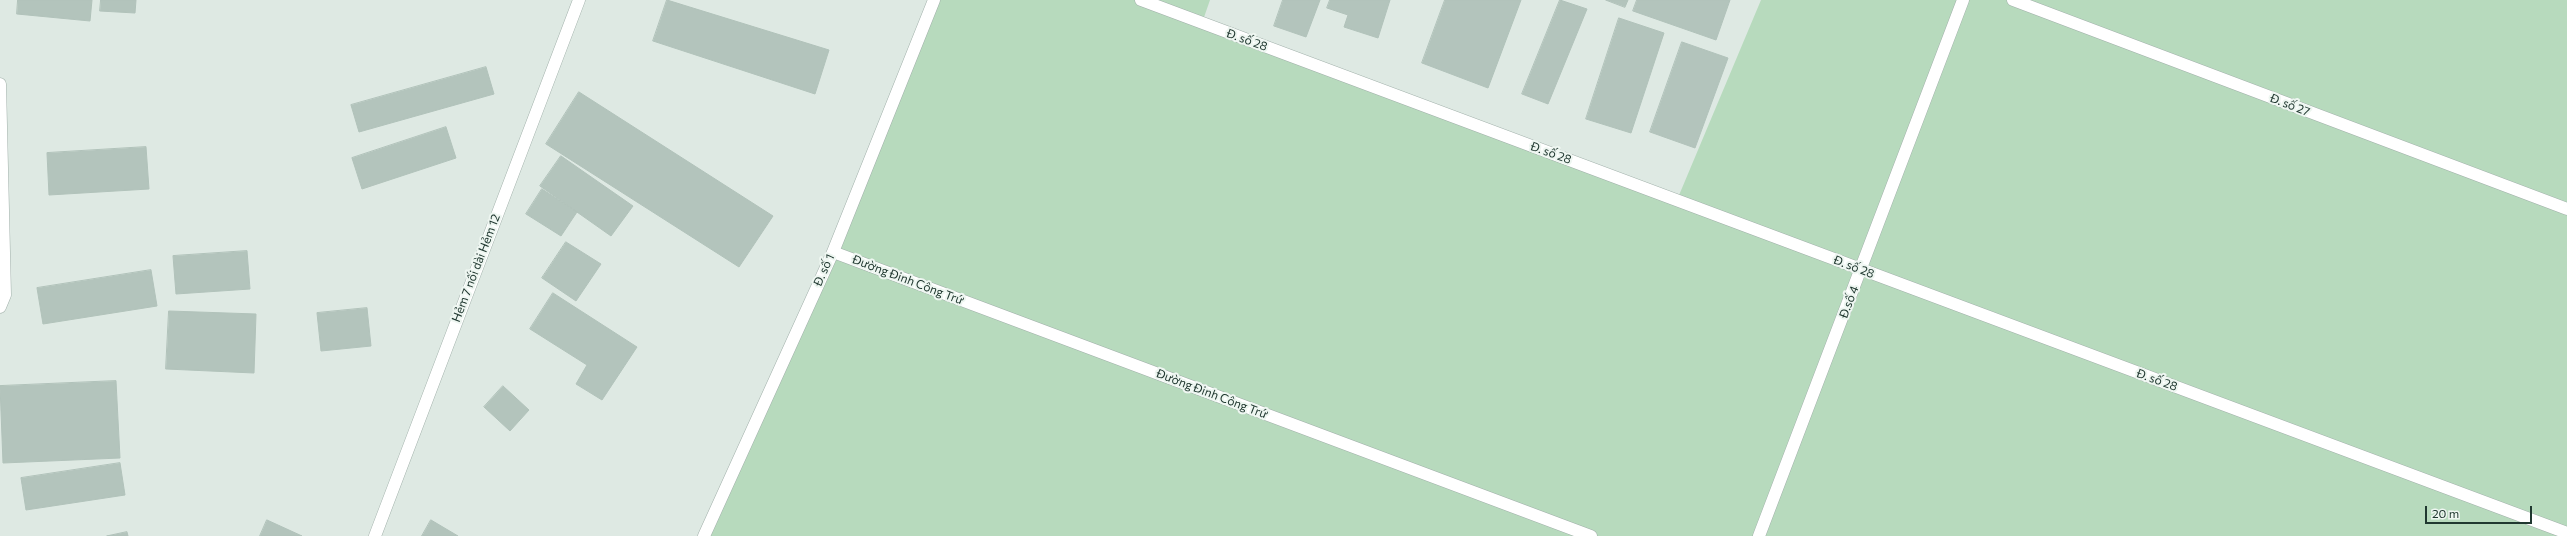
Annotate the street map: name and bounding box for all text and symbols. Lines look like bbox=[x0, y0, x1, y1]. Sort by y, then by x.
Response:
street label: Đ. số 28 bbox=[1225, 26, 1269, 54]
street label: Đ. số 27 bbox=[2268, 91, 2312, 119]
street label: Đ. số 28 bbox=[1529, 139, 1573, 167]
street label: Hẻm 7 nối dài Hẻm 12 bbox=[449, 212, 503, 324]
street label: Đ. số 1 bbox=[811, 252, 837, 288]
street label: Đường Đinh Công Trứ bbox=[850, 252, 966, 308]
street label: Đ. số 28 bbox=[1832, 253, 1876, 281]
street label: Đ.số 4 bbox=[1836, 284, 1862, 320]
street label: Đường Đinh Công Trứ bbox=[1154, 366, 1270, 422]
street label: Đ. số 28 bbox=[2135, 366, 2179, 394]
scale bar bbox=[2427, 498, 2534, 524]
text: 20 m bbox=[2432, 506, 2459, 520]

